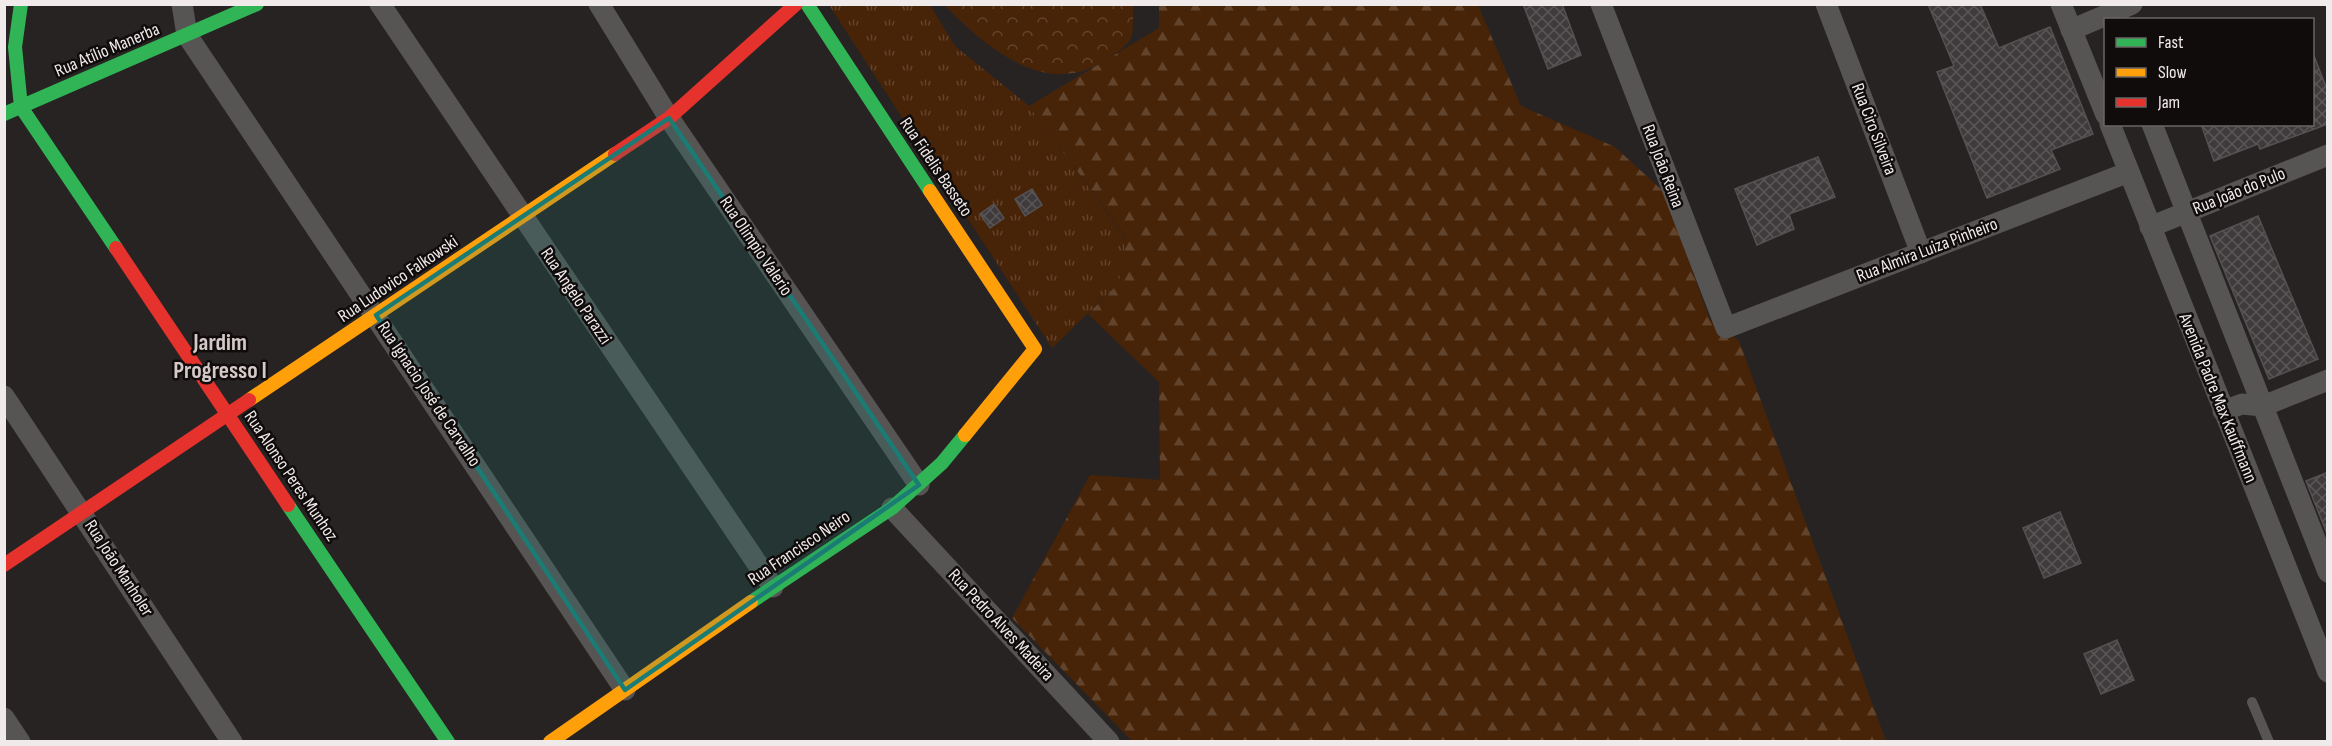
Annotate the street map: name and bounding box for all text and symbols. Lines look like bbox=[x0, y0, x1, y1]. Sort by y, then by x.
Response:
street label: Rua Atílio Manerba bbox=[51, 18, 163, 81]
legend bbox=[2104, 18, 2314, 126]
text: Fast bbox=[2158, 32, 2184, 53]
text: Slow bbox=[2158, 62, 2187, 83]
street label: Rua Ciro Silveira bbox=[1847, 80, 1901, 178]
text: Jam bbox=[2157, 92, 2180, 113]
street label: Rua Fidelis Basseto bbox=[895, 113, 977, 221]
street label: Rua João Reina bbox=[1638, 121, 1688, 211]
street label: Rua João do Pulo bbox=[2190, 163, 2288, 219]
street label: Rua Olimpio Valerio bbox=[715, 192, 797, 300]
street label: Rua Almira Luiza Pinheiro bbox=[1853, 213, 2001, 287]
street label: Rua Ludovico Falkowski bbox=[334, 231, 462, 327]
street label: Rua Angelo Parazzi bbox=[536, 244, 616, 348]
street label: Avenida Padre Max Kauffmann bbox=[2174, 309, 2262, 486]
street label: Rua Ignacio José de Carvalho bbox=[373, 318, 485, 470]
district label: Jardim Progresso I bbox=[173, 328, 267, 385]
street label: Rua Alonso Peres Munhoz bbox=[240, 407, 343, 546]
street label: Rua Francisco Neiro bbox=[744, 506, 854, 590]
street label: Rua João Manholer bbox=[80, 516, 158, 620]
street label: Rua Pedro Alves Madeira bbox=[944, 565, 1058, 685]

